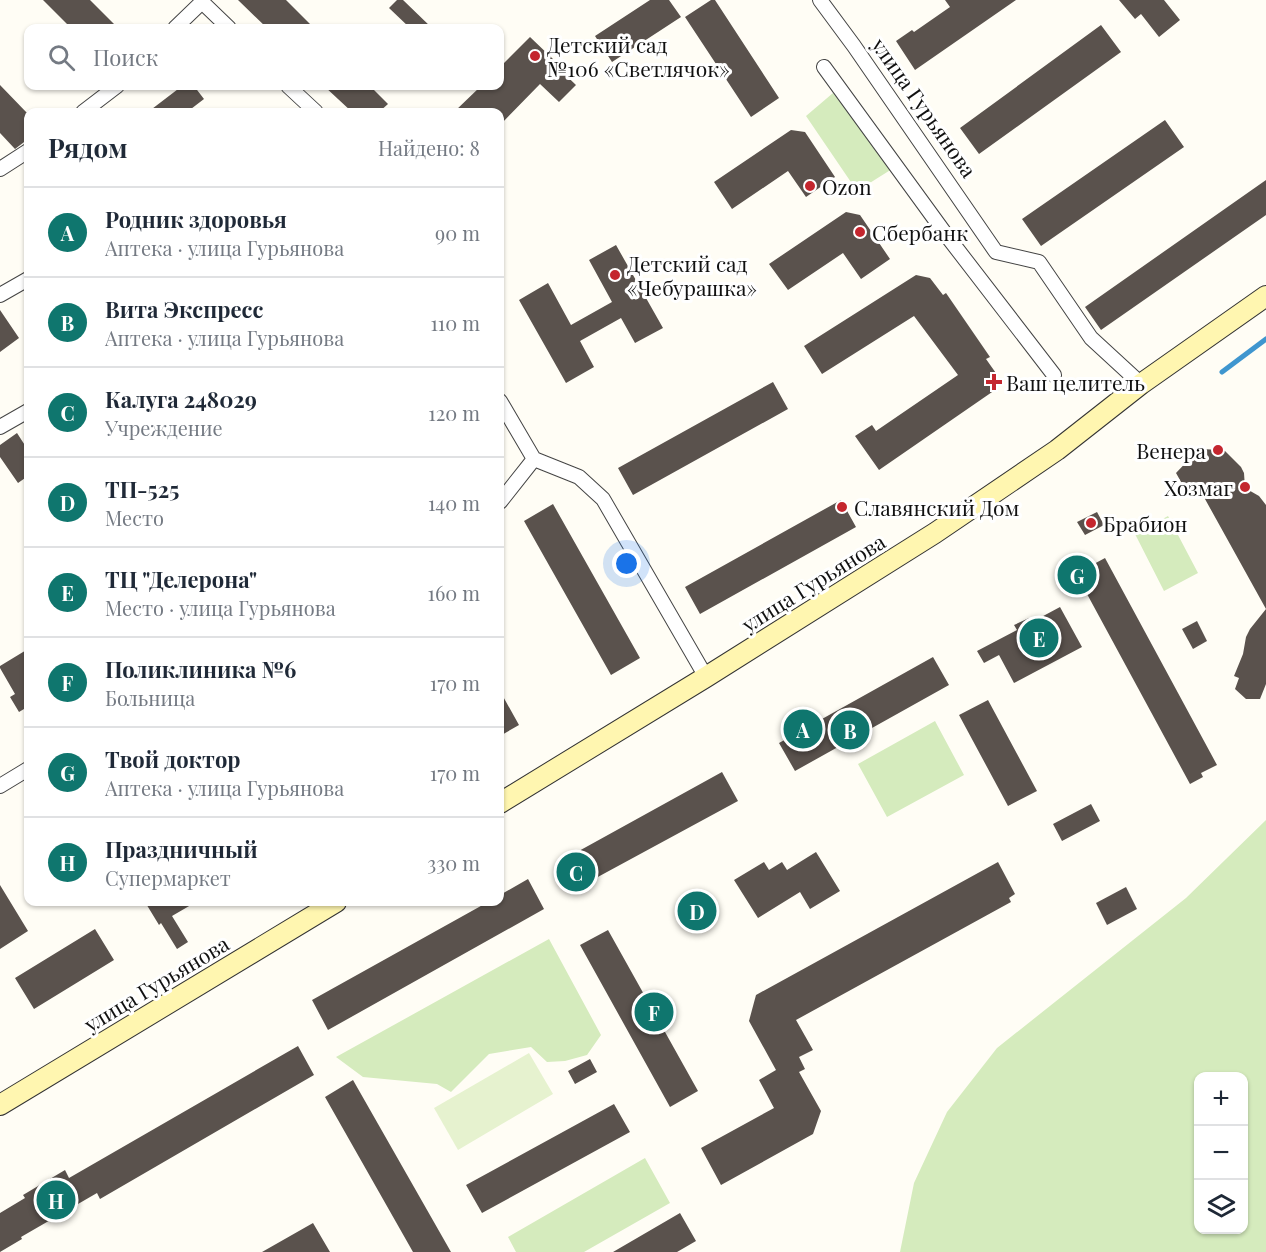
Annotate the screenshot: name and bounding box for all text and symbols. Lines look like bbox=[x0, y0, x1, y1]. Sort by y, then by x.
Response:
search box bbox=[24, 24, 504, 90]
place label: Детский сад №106 «Светлячок» bbox=[547, 30, 730, 82]
street label: улица Гурьянова bbox=[866, 31, 984, 183]
icon: search bbox=[45, 41, 78, 74]
text: Поиск bbox=[93, 42, 158, 72]
marker: Детский сад №106 «Светлячок» bbox=[528, 49, 542, 63]
text: Рядом bbox=[48, 130, 127, 165]
text: Найдено: 8 bbox=[378, 134, 480, 161]
place label: Ozon bbox=[822, 172, 872, 200]
marker: Ozon bbox=[803, 179, 817, 193]
text: Родник здоровья bbox=[105, 204, 287, 234]
place label: Сбербанк bbox=[872, 218, 968, 246]
text: A bbox=[61, 219, 74, 246]
text: 90 m bbox=[435, 219, 480, 246]
marker: Сбербанк bbox=[853, 225, 867, 239]
text: Аптека · улица Гурьянова bbox=[105, 234, 344, 261]
place label: Детский сад «Чебурашка» bbox=[627, 249, 757, 301]
marker: Детский сад «Чебурашка» bbox=[608, 268, 622, 282]
text: Вита Экспресс bbox=[105, 294, 263, 324]
text: B bbox=[61, 309, 74, 336]
text: 110 m bbox=[430, 309, 480, 336]
text: Аптека · улица Гурьянова bbox=[105, 324, 344, 351]
place label: Ваш целитель bbox=[1006, 368, 1145, 396]
marker: Ваш целитель bbox=[987, 375, 1001, 389]
text: Калуга 248029 bbox=[105, 384, 257, 414]
text: C bbox=[60, 399, 75, 426]
text: 120 m bbox=[428, 399, 480, 426]
text: Учреждение bbox=[105, 414, 223, 441]
place label: Венера bbox=[1136, 436, 1207, 464]
marker: Венера bbox=[1211, 443, 1225, 457]
place label: Хозмаг bbox=[1164, 473, 1233, 501]
text: ТП-525 bbox=[105, 474, 179, 504]
marker: Хозмаг bbox=[1238, 480, 1252, 494]
text: D bbox=[60, 489, 75, 516]
text: 140 m bbox=[428, 489, 480, 516]
place label: Славянский Дом bbox=[854, 493, 1019, 521]
marker: Славянский Дом bbox=[835, 500, 849, 514]
text: Место bbox=[105, 504, 164, 531]
place label: Брабион bbox=[1103, 509, 1188, 537]
marker: Брабион bbox=[1084, 516, 1098, 530]
street label: улица Гурьянова bbox=[735, 526, 891, 638]
your location bbox=[612, 549, 641, 578]
pin: G bbox=[1058, 552, 1096, 598]
text: ТЦ "Делерона" bbox=[105, 564, 257, 594]
text: E bbox=[61, 579, 74, 606]
text: 160 m bbox=[428, 579, 480, 606]
text: Место · улица Гурьянова bbox=[105, 594, 336, 621]
pin: E bbox=[1020, 616, 1058, 660]
text: Поликлиника №6 bbox=[105, 654, 296, 684]
text: F bbox=[62, 669, 73, 696]
text: 170 m bbox=[430, 669, 480, 696]
text: Больница bbox=[105, 684, 195, 711]
pin: A bbox=[784, 706, 822, 752]
pin: B bbox=[830, 708, 870, 752]
text: Твой доктор bbox=[105, 744, 241, 774]
text: G bbox=[60, 759, 75, 786]
text: 170 m bbox=[430, 759, 480, 786]
text: Аптека · улица Гурьянова bbox=[105, 774, 344, 801]
text: Праздничный bbox=[105, 834, 258, 864]
text: H bbox=[60, 849, 76, 876]
text: 330 m bbox=[427, 849, 480, 876]
pin: C bbox=[556, 850, 596, 894]
text: Супермаркет bbox=[105, 864, 231, 891]
pin: D bbox=[678, 888, 716, 934]
street label: улица Гурьянова bbox=[78, 928, 234, 1038]
pin: F bbox=[634, 990, 674, 1034]
map controls bbox=[1194, 1072, 1248, 1234]
button: + bbox=[1194, 1072, 1248, 1126]
button: − bbox=[1194, 1126, 1248, 1180]
pin: H bbox=[36, 1178, 76, 1222]
button: layers bbox=[1194, 1180, 1248, 1234]

